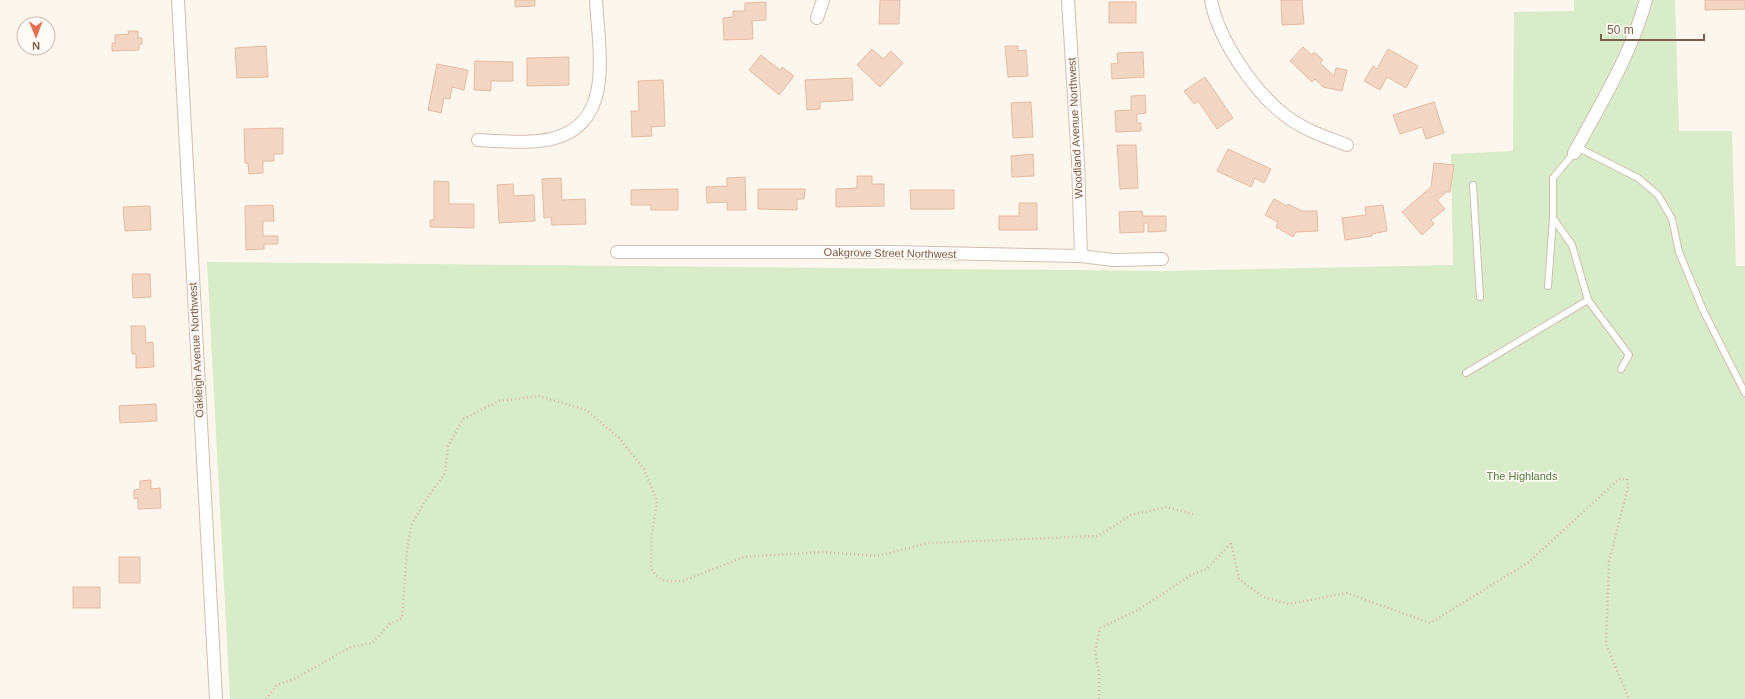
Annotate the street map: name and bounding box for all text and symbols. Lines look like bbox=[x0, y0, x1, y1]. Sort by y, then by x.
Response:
north arrow bbox=[16, 16, 56, 56]
scale bar bbox=[1601, 16, 1704, 42]
text: 50 m bbox=[1607, 23, 1634, 37]
text: N bbox=[32, 40, 40, 52]
street label: Woodland Avenue Northwest bbox=[1065, 57, 1085, 199]
street label: Oakgrove Street Northwest bbox=[824, 246, 956, 260]
street label: Oakleigh Avenue Northwest bbox=[186, 282, 206, 418]
park label: The Highlands bbox=[1487, 470, 1558, 482]

